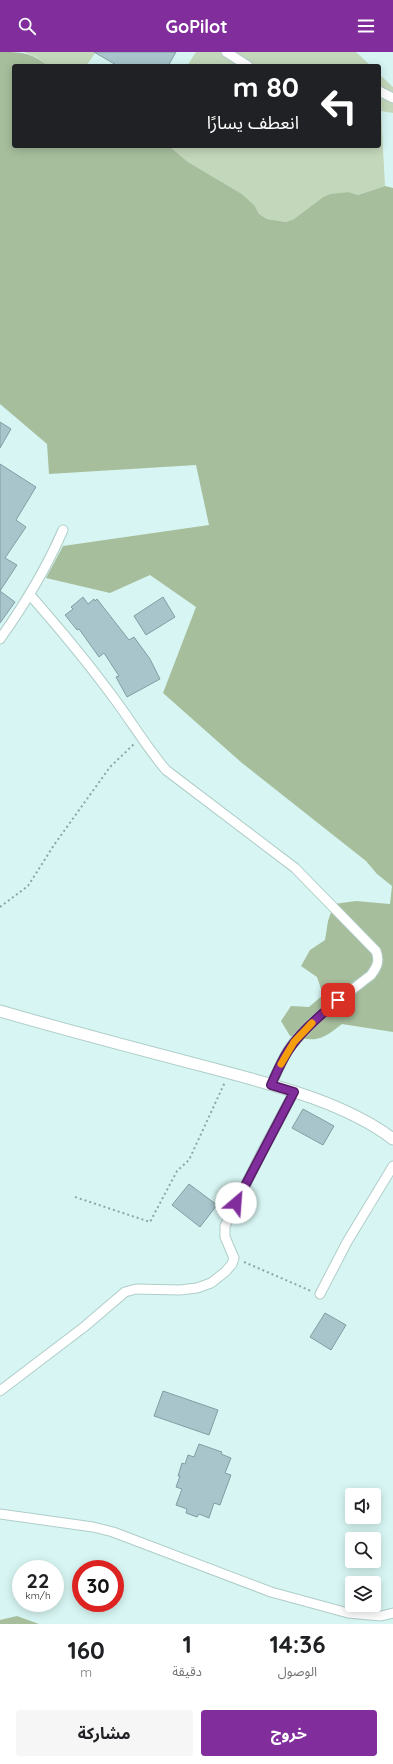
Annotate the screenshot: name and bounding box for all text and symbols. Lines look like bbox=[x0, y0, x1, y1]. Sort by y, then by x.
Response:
icon: search bbox=[16, 15, 38, 37]
text: GoPilot bbox=[165, 15, 228, 38]
icon: menu bbox=[355, 15, 377, 37]
text: 80 m bbox=[233, 69, 299, 104]
icon: left bbox=[313, 80, 365, 132]
text: انعطف يسارًا bbox=[207, 111, 299, 134]
pin bbox=[321, 983, 355, 1017]
icon: arrive bbox=[327, 989, 349, 1011]
position arrow bbox=[215, 1182, 257, 1224]
map controls bbox=[345, 1488, 381, 1612]
button: sound bbox=[345, 1488, 381, 1524]
button: search bbox=[345, 1532, 381, 1568]
speed limit sign: 30 bbox=[72, 1560, 124, 1612]
text: 22 bbox=[27, 1568, 49, 1593]
button: layers bbox=[345, 1576, 381, 1612]
text: km/h bbox=[25, 1589, 51, 1602]
text: 1 bbox=[182, 1629, 192, 1659]
text: 14:36 bbox=[269, 1629, 326, 1659]
text: 160 bbox=[67, 1635, 105, 1665]
text: دقيقة bbox=[172, 1663, 202, 1679]
text: الوصول bbox=[278, 1663, 317, 1679]
text: m bbox=[80, 1664, 92, 1680]
button: مشاركة bbox=[16, 1710, 193, 1756]
button: خروج bbox=[201, 1710, 377, 1756]

